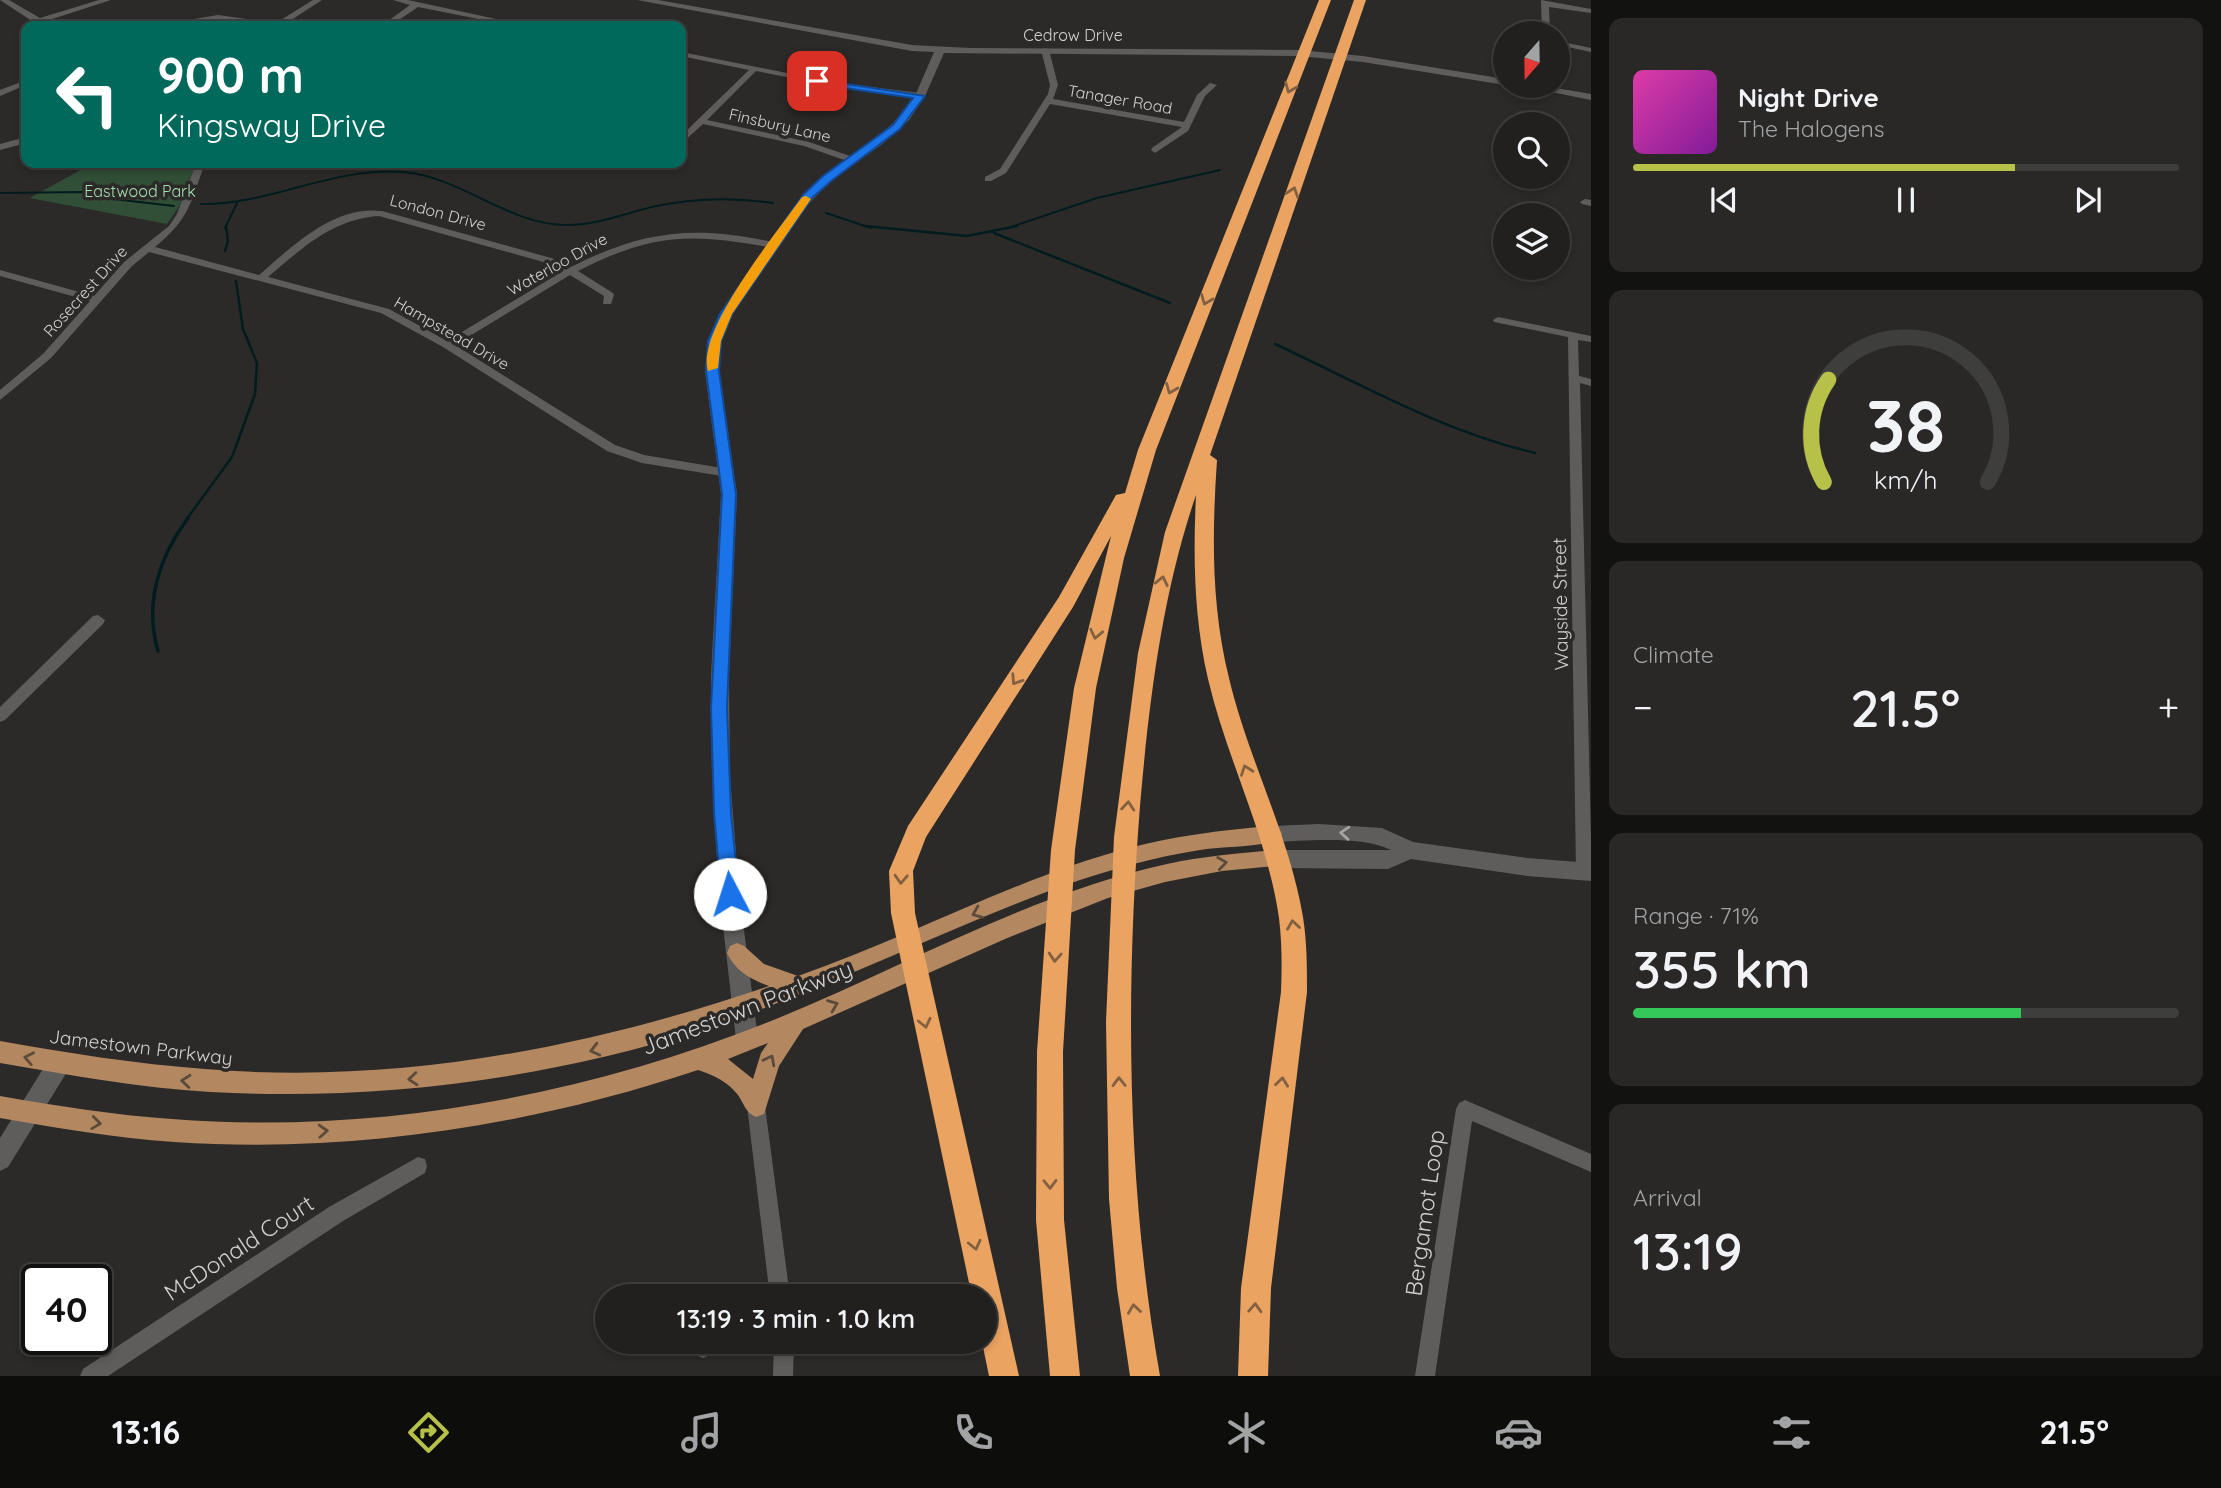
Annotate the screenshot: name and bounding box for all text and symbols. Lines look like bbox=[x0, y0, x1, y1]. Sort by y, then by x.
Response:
north arrow bbox=[1493, 21, 1570, 98]
map controls bbox=[1493, 21, 1570, 280]
street label: Cedrow Drive bbox=[1023, 25, 1123, 45]
text: 900 m bbox=[157, 44, 304, 105]
icon: left bbox=[42, 49, 133, 140]
pin bbox=[787, 51, 847, 111]
icon: arrive bbox=[798, 62, 836, 100]
street label: Tanager Road bbox=[1066, 80, 1174, 118]
one-way arrow bbox=[1285, 81, 1299, 93]
text: Night Drive bbox=[1738, 81, 1879, 114]
street label: Finsbury Lane bbox=[727, 104, 833, 146]
text: Kingsway Drive bbox=[157, 105, 386, 145]
button: search bbox=[1493, 112, 1570, 189]
text: The Halogens bbox=[1738, 114, 1885, 143]
park label: Eastwood Park bbox=[84, 181, 196, 201]
icon: previous bbox=[1705, 181, 1743, 219]
icon: pause bbox=[1887, 181, 1925, 219]
icon: next bbox=[2069, 181, 2107, 219]
one-way arrow bbox=[1285, 186, 1300, 198]
street label: London Drive bbox=[388, 190, 488, 234]
button: layers bbox=[1493, 203, 1570, 280]
street label: Waterloo Drive bbox=[503, 228, 611, 300]
street label: Rosecrest Drive bbox=[39, 241, 131, 341]
street label: Hampstead Drive bbox=[391, 292, 513, 374]
one-way arrow bbox=[1201, 293, 1215, 305]
text: 38 bbox=[1867, 380, 1946, 471]
one-way arrow bbox=[1166, 382, 1180, 394]
text: km/h bbox=[1874, 464, 1938, 495]
street label: Wayside Street bbox=[1547, 537, 1573, 671]
one-way arrow bbox=[1154, 575, 1169, 587]
one-way arrow bbox=[1090, 628, 1105, 640]
text: Climate bbox=[1633, 640, 1714, 669]
one-way arrow bbox=[1011, 672, 1024, 685]
text: 21.5° bbox=[1850, 675, 1960, 740]
text: − bbox=[1633, 683, 1653, 731]
text: + bbox=[2158, 683, 2179, 731]
one-way arrow bbox=[1241, 765, 1255, 777]
one-way arrow bbox=[1120, 800, 1135, 811]
one-way arrow bbox=[1339, 826, 1350, 841]
one-way arrow bbox=[1216, 856, 1228, 871]
position arrow bbox=[693, 857, 767, 931]
one-way arrow bbox=[894, 874, 909, 885]
text: Range · 71% bbox=[1633, 901, 1759, 930]
one-way arrow bbox=[971, 905, 983, 919]
one-way arrow bbox=[1285, 919, 1300, 931]
text: 355 km bbox=[1633, 936, 1811, 1001]
one-way arrow bbox=[1047, 951, 1062, 962]
street label: Jamestown Parkway bbox=[637, 954, 856, 1061]
one-way arrow bbox=[826, 1000, 838, 1014]
one-way arrow bbox=[917, 1017, 932, 1029]
street label: Jamestown Parkway bbox=[48, 1024, 234, 1070]
one-way arrow bbox=[589, 1042, 601, 1056]
one-way arrow bbox=[23, 1051, 35, 1066]
one-way arrow bbox=[761, 1055, 775, 1067]
one-way arrow bbox=[407, 1071, 418, 1086]
one-way arrow bbox=[180, 1073, 191, 1088]
one-way arrow bbox=[1111, 1076, 1127, 1086]
one-way arrow bbox=[1275, 1076, 1290, 1088]
one-way arrow bbox=[90, 1116, 101, 1131]
one-way arrow bbox=[317, 1123, 328, 1138]
street label: Bergamot Loop bbox=[1398, 1128, 1451, 1298]
one-way arrow bbox=[1042, 1179, 1058, 1190]
text: Arrival bbox=[1633, 1183, 1702, 1212]
street label: McDonald Court bbox=[158, 1188, 319, 1307]
text: 13:19 bbox=[1633, 1218, 1743, 1283]
one-way arrow bbox=[967, 1239, 981, 1251]
speed limit sign: 40 bbox=[21, 1264, 112, 1355]
text: 13:19 · 3 min · 1.0 km bbox=[677, 1302, 915, 1335]
one-way arrow bbox=[1247, 1302, 1262, 1313]
one-way arrow bbox=[1127, 1303, 1142, 1314]
icon: directions bbox=[404, 1408, 453, 1457]
icon: music bbox=[677, 1408, 726, 1457]
icon: phone bbox=[949, 1408, 998, 1457]
icon: climate bbox=[1222, 1408, 1271, 1457]
icon: car bbox=[1494, 1408, 1543, 1457]
icon: filters bbox=[1767, 1408, 1816, 1457]
text: 13:16 bbox=[112, 1412, 180, 1452]
text: 21.5° bbox=[2039, 1412, 2109, 1452]

